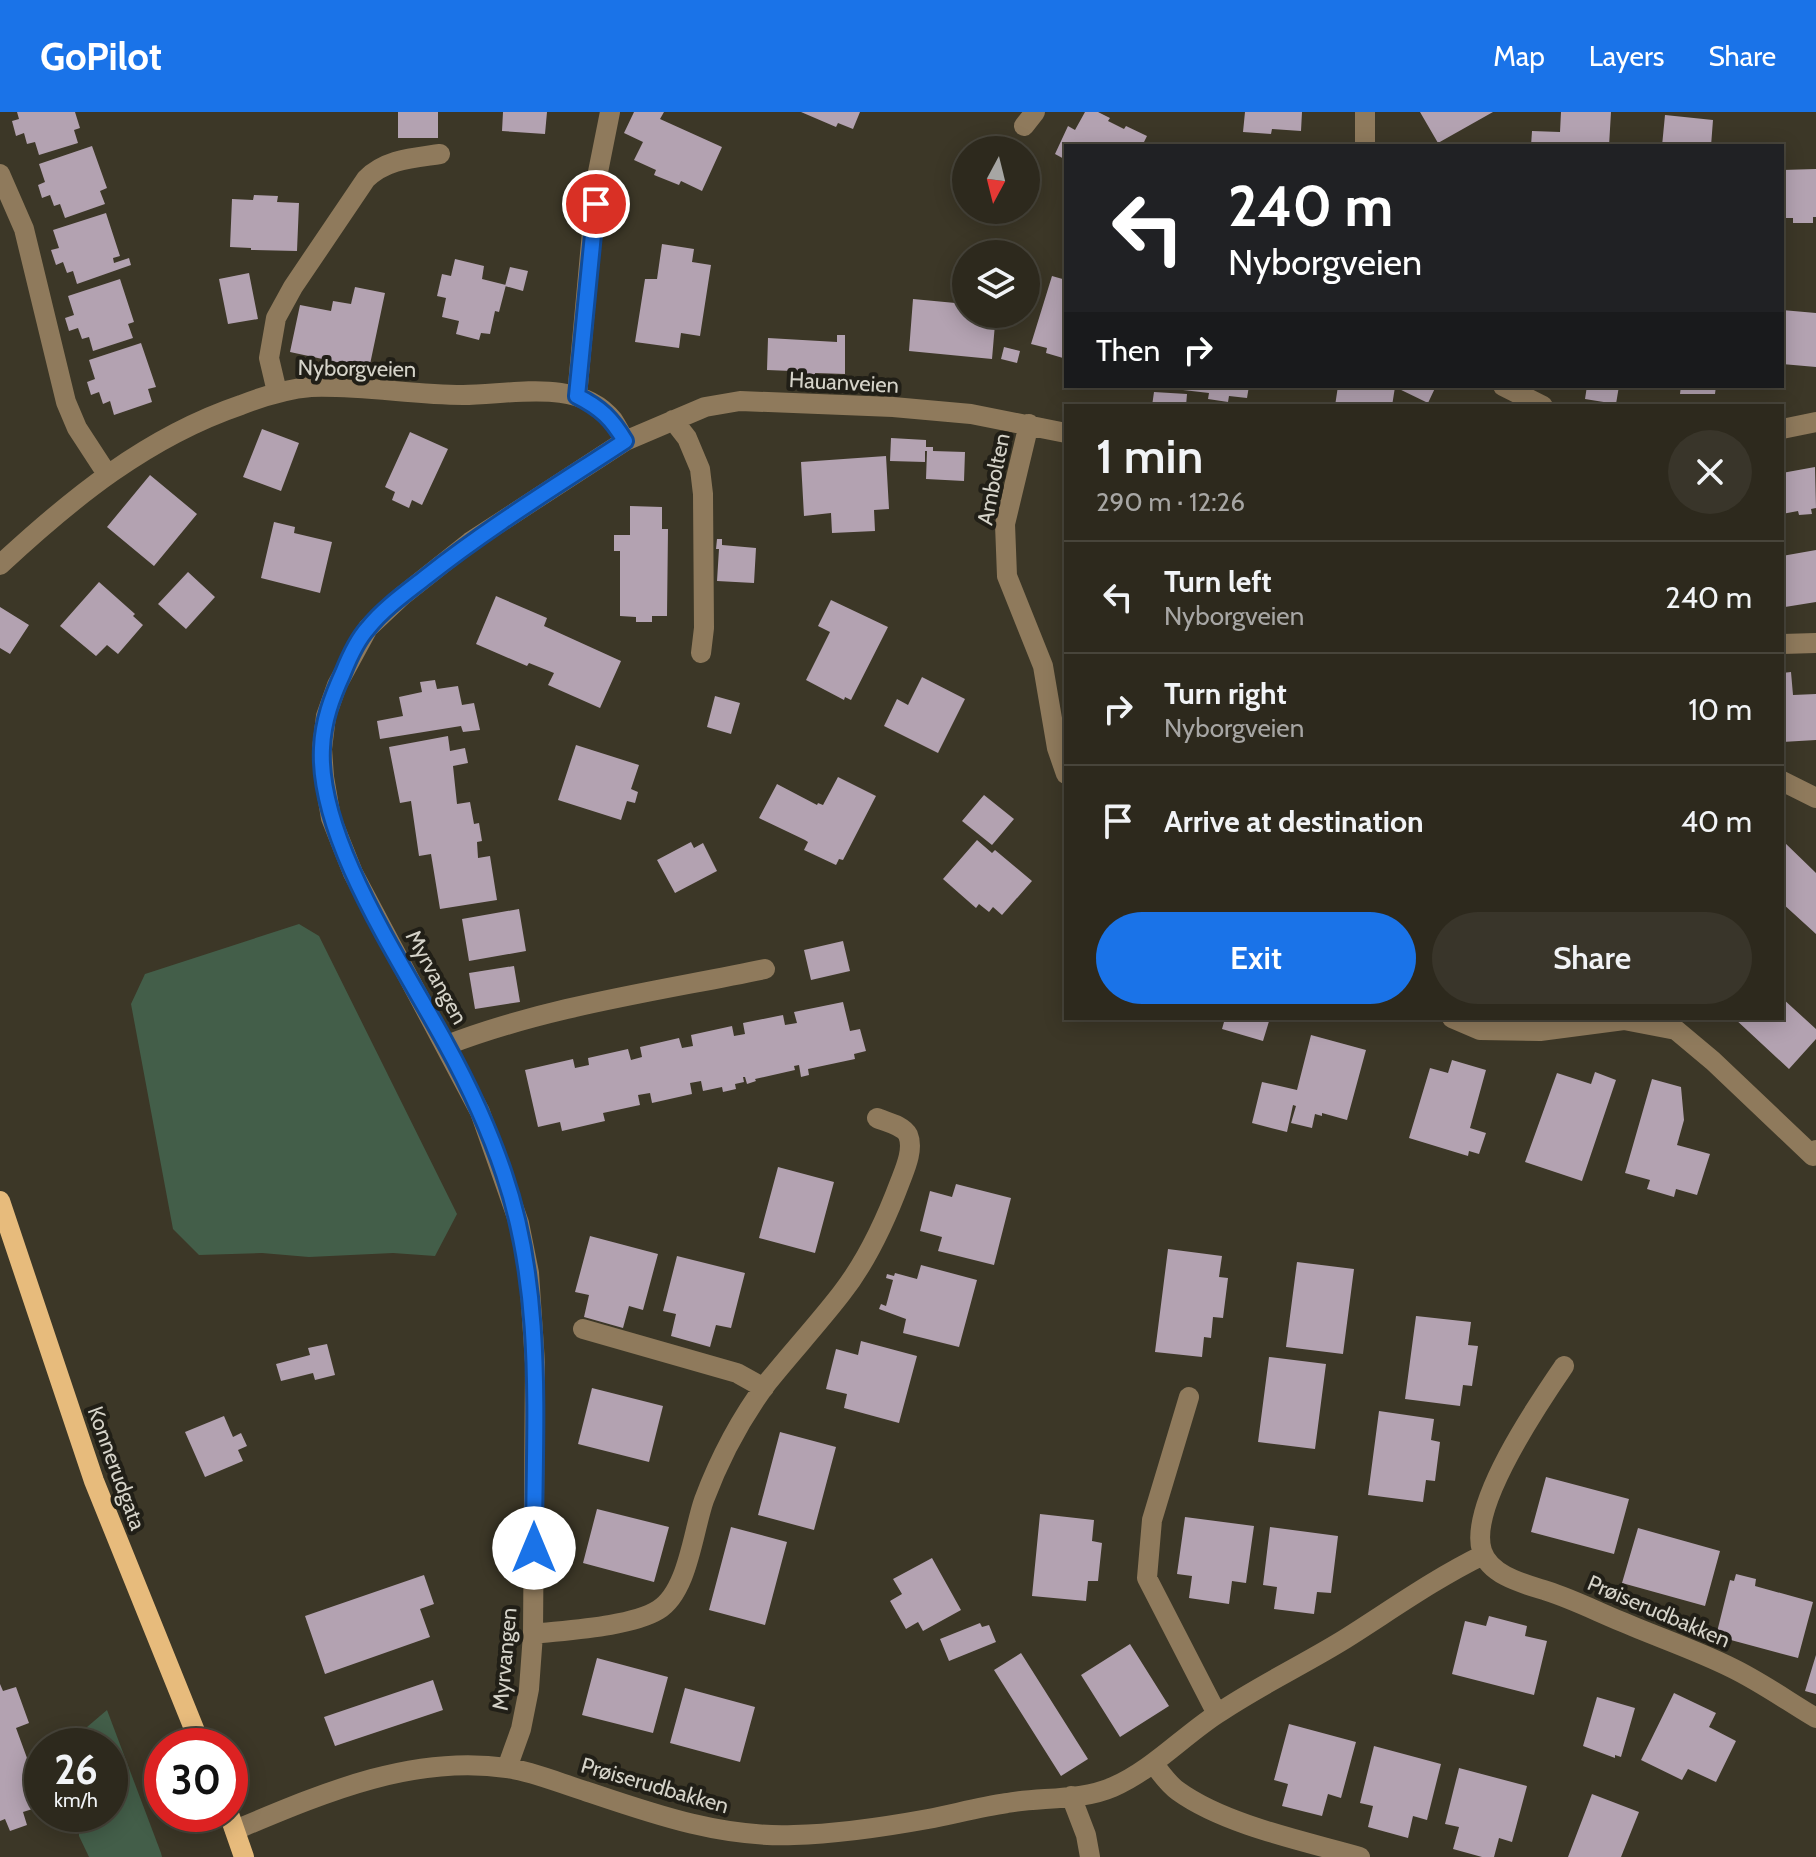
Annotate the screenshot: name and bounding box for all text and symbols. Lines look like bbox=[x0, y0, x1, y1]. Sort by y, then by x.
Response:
text: GoPilot bbox=[40, 33, 162, 80]
text: Map bbox=[1493, 39, 1545, 73]
text: Layers bbox=[1589, 39, 1664, 73]
text: Share bbox=[1708, 39, 1776, 73]
north arrow bbox=[952, 136, 1040, 224]
map controls bbox=[952, 136, 1040, 328]
pin bbox=[562, 170, 630, 238]
text: 240 m bbox=[1228, 172, 1393, 240]
icon: left bbox=[1096, 176, 1200, 280]
icon: arrive bbox=[574, 182, 618, 226]
button: layers bbox=[952, 240, 1040, 328]
text: Nyborgveien bbox=[1228, 240, 1422, 284]
icon: right bbox=[1176, 328, 1220, 372]
text: Then bbox=[1096, 332, 1160, 369]
street label: Nyborgveien bbox=[297, 354, 417, 383]
street label: Hauanveien bbox=[788, 366, 900, 399]
text: 1 min bbox=[1096, 427, 1203, 485]
button: close bbox=[1668, 430, 1752, 514]
street label: Ambolten bbox=[971, 431, 1016, 527]
text: 290 m · 12:26 bbox=[1096, 486, 1245, 518]
text: Turn left bbox=[1164, 563, 1272, 600]
icon: left bbox=[1096, 575, 1140, 619]
text: 240 m bbox=[1665, 579, 1752, 616]
text: Nyborgveien bbox=[1164, 600, 1304, 632]
text: Turn right bbox=[1164, 675, 1287, 712]
icon: right bbox=[1096, 687, 1140, 731]
text: 10 m bbox=[1688, 691, 1752, 728]
text: Nyborgveien bbox=[1164, 712, 1304, 744]
icon: arrive bbox=[1096, 799, 1140, 843]
text: Arrive at destination bbox=[1164, 803, 1424, 840]
text: 40 m bbox=[1681, 803, 1752, 840]
button: Exit bbox=[1096, 912, 1416, 1004]
button: Share bbox=[1432, 912, 1752, 1004]
street label: Myrvangen bbox=[400, 925, 473, 1029]
street label: Konnerudgata bbox=[82, 1403, 152, 1534]
position arrow bbox=[492, 1506, 576, 1590]
street label: Prøiserudbakken bbox=[1583, 1569, 1734, 1654]
street label: Myrvangen bbox=[487, 1606, 522, 1712]
speed limit sign: 30 bbox=[144, 1728, 248, 1832]
text: 26 bbox=[54, 1745, 98, 1794]
street label: Prøiserudbakken bbox=[578, 1751, 732, 1819]
text: km/h bbox=[54, 1788, 98, 1812]

